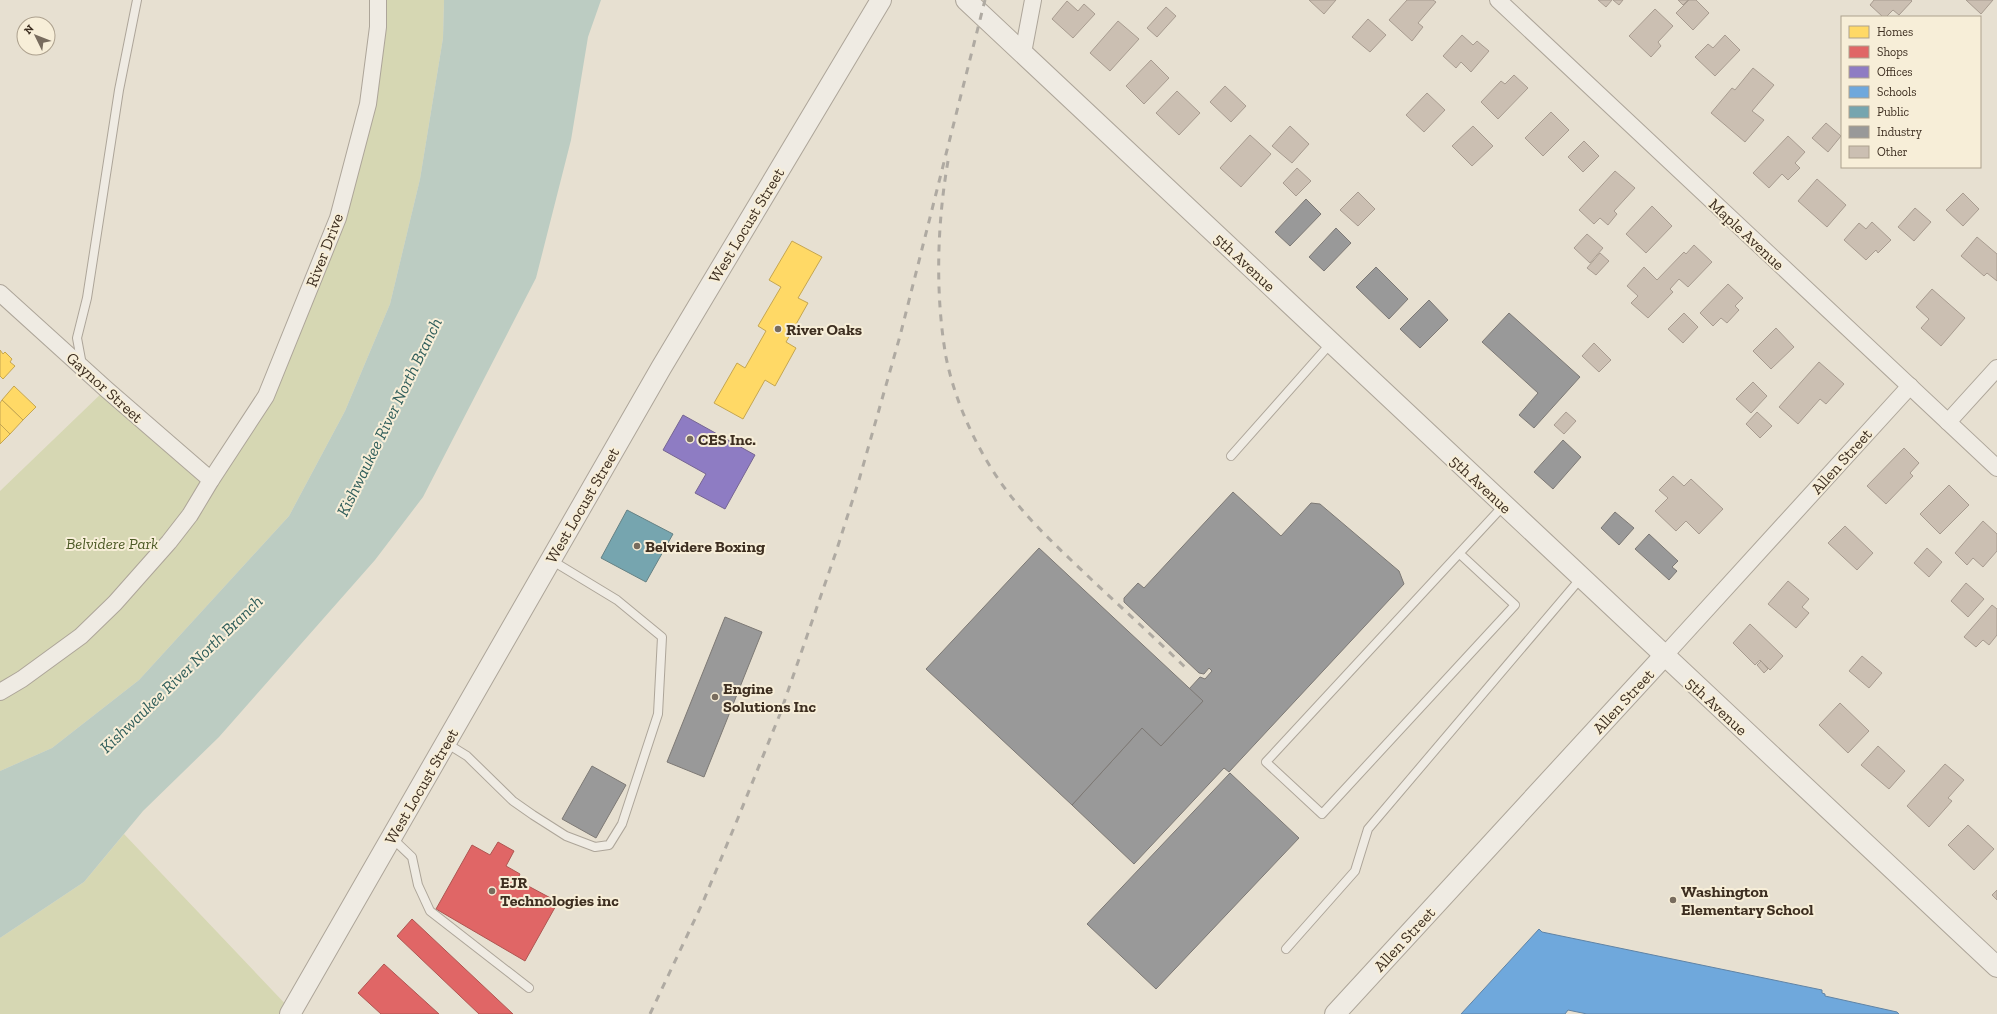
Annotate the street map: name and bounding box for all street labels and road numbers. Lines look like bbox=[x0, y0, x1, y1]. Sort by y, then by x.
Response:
street label: West Locust Street bbox=[705, 164, 788, 286]
street label: Maple Avenue bbox=[1705, 195, 1788, 274]
street label: River Drive bbox=[302, 211, 347, 290]
street label: 5th Avenue bbox=[1210, 229, 1279, 295]
street label: Gaynor Street bbox=[63, 348, 147, 427]
street label: Allen Street bbox=[1807, 425, 1876, 498]
street label: West Locust Street bbox=[542, 444, 623, 566]
street label: 5th Avenue bbox=[1446, 451, 1515, 517]
street label: Allen Street bbox=[1589, 665, 1658, 738]
street label: 5th Avenue bbox=[1682, 673, 1751, 739]
street label: West Locust Street bbox=[381, 725, 462, 847]
street label: Allen Street bbox=[1370, 903, 1439, 976]

